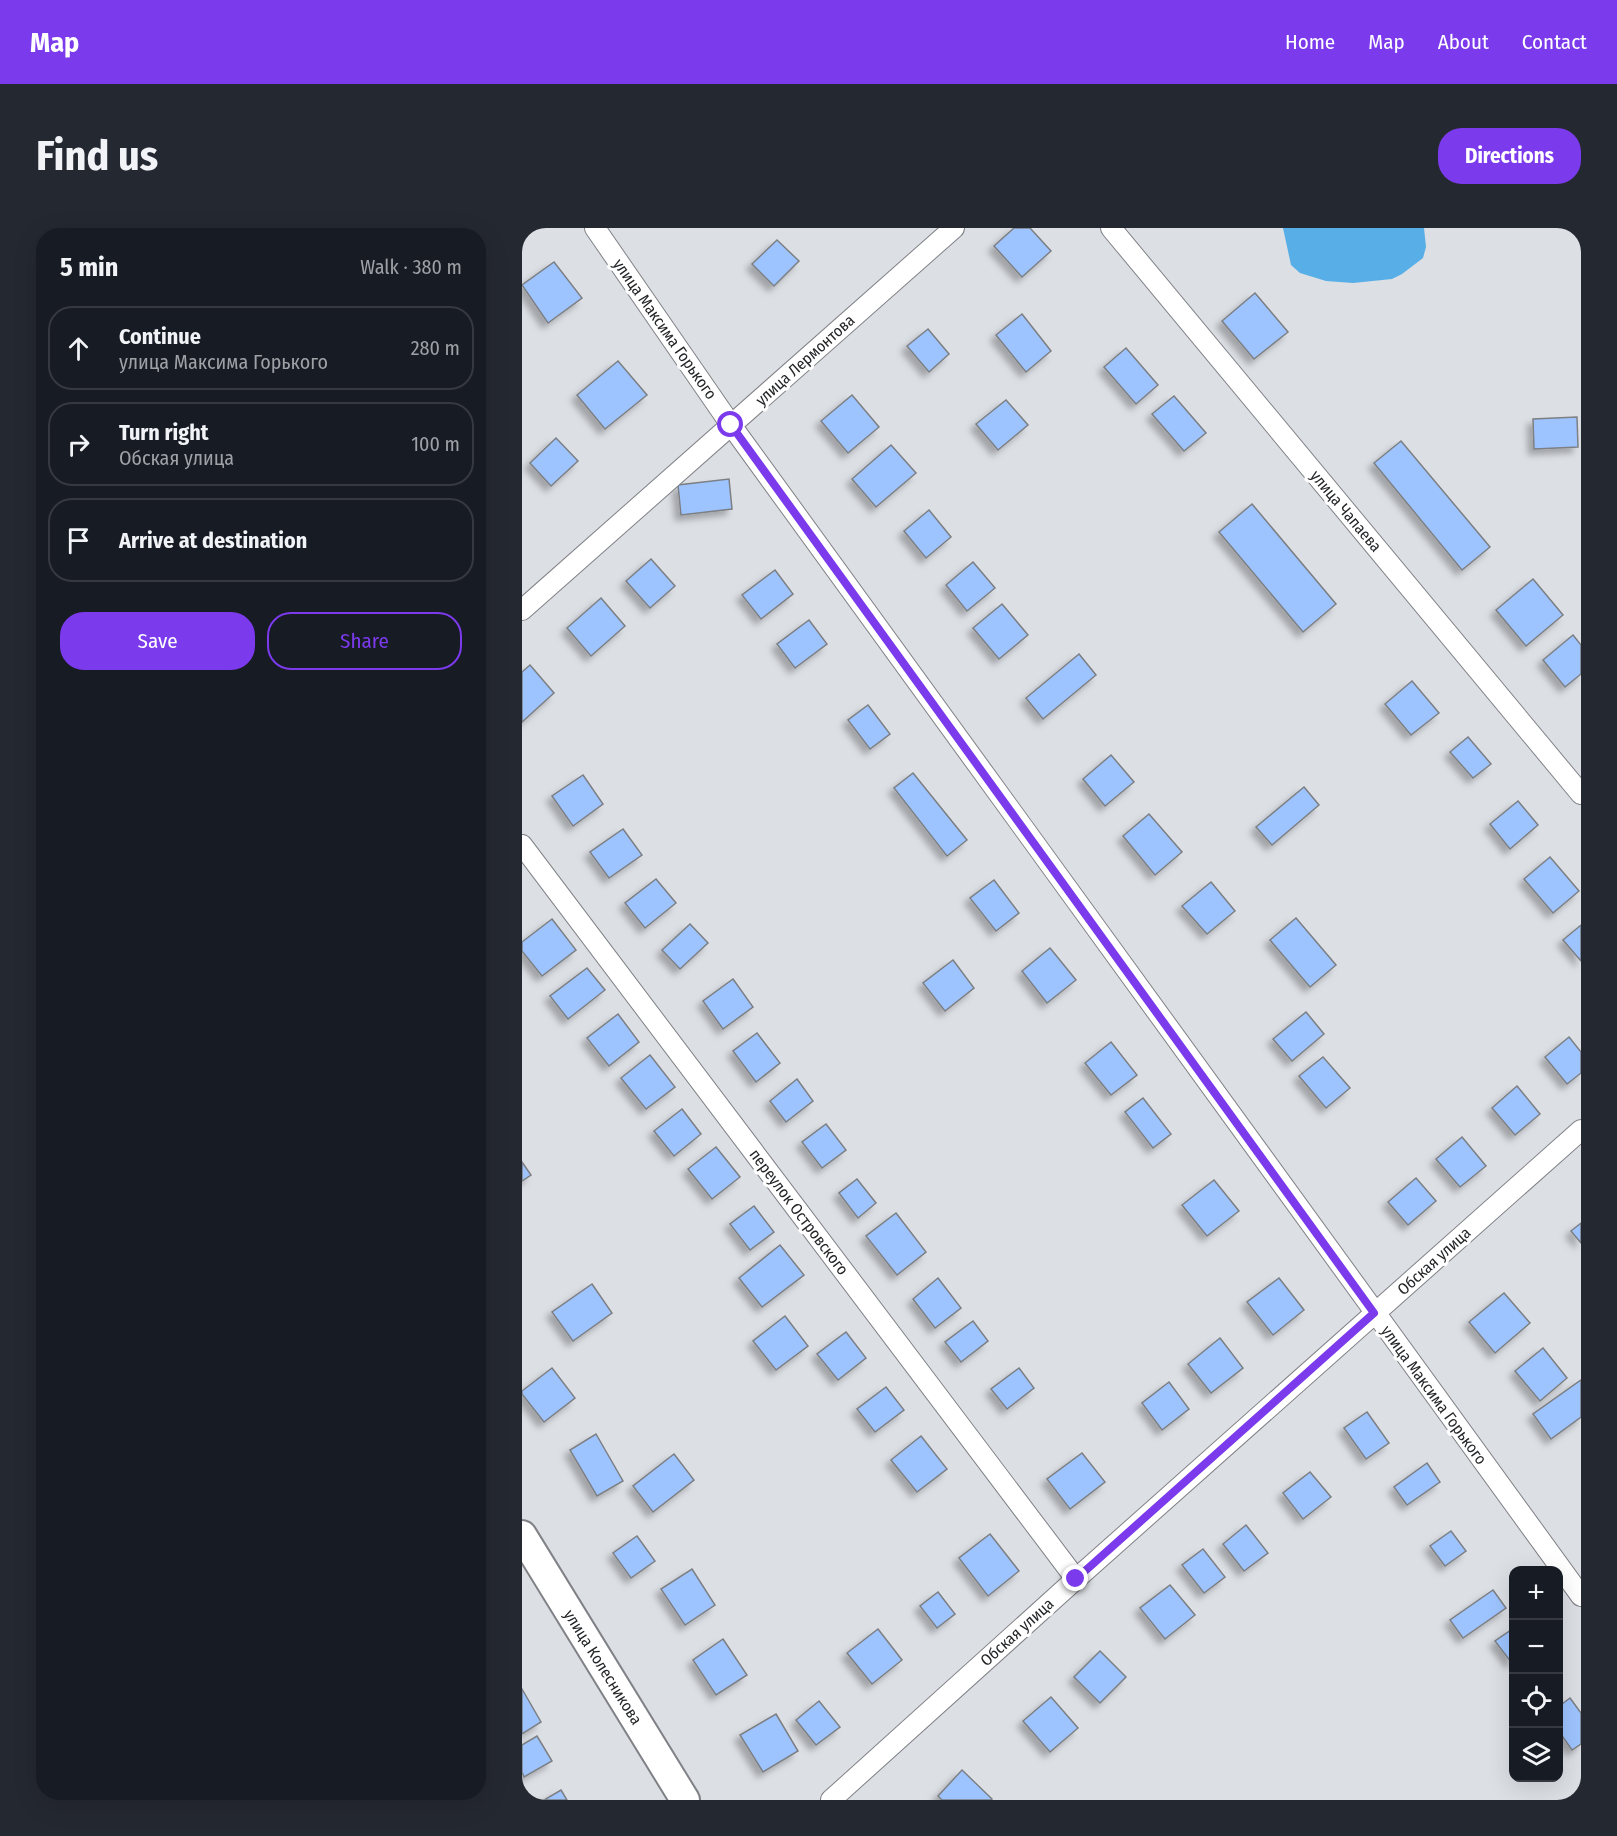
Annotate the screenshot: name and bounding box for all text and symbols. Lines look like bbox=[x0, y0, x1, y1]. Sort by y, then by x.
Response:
text: Map bbox=[30, 26, 79, 59]
text: Home bbox=[1285, 29, 1335, 55]
text: Map bbox=[1368, 29, 1405, 55]
text: About bbox=[1438, 29, 1489, 55]
text: Contact bbox=[1522, 29, 1587, 55]
button: Directions bbox=[1438, 128, 1581, 184]
text: Find us bbox=[36, 131, 158, 181]
text: 5 min bbox=[60, 252, 118, 283]
text: Walk · 380 m bbox=[360, 255, 462, 279]
street label: улица Максима Горького bbox=[609, 255, 721, 403]
street label: улица Лермонтова bbox=[752, 310, 859, 409]
text: Continue bbox=[119, 323, 201, 350]
icon: ahead bbox=[62, 332, 95, 365]
text: 280 m bbox=[411, 336, 460, 360]
text: улица Максима Горького bbox=[119, 350, 328, 374]
route start bbox=[717, 411, 743, 437]
text: Turn right bbox=[119, 419, 208, 446]
icon: right bbox=[62, 428, 95, 461]
text: 100 m bbox=[411, 432, 460, 456]
text: Обская улица bbox=[119, 446, 234, 470]
street label: улица Чапаева bbox=[1306, 466, 1386, 556]
icon: arrive bbox=[62, 524, 95, 557]
text: Arrive at destination bbox=[119, 527, 307, 554]
button: Save bbox=[60, 612, 255, 670]
button: Share bbox=[267, 612, 462, 670]
street label: переулок Островского bbox=[745, 1145, 853, 1279]
street label: Обская улица bbox=[1393, 1223, 1475, 1299]
street label: улица Максима Горького bbox=[1377, 1322, 1491, 1468]
route end bbox=[1062, 1565, 1088, 1591]
map controls bbox=[1509, 1566, 1563, 1782]
button: + bbox=[1509, 1566, 1563, 1620]
street label: Обская улица bbox=[976, 1594, 1058, 1670]
street label: улица Колесникова bbox=[560, 1606, 646, 1728]
button: − bbox=[1509, 1620, 1563, 1674]
button: locate bbox=[1509, 1674, 1563, 1728]
button: layers bbox=[1509, 1728, 1563, 1782]

